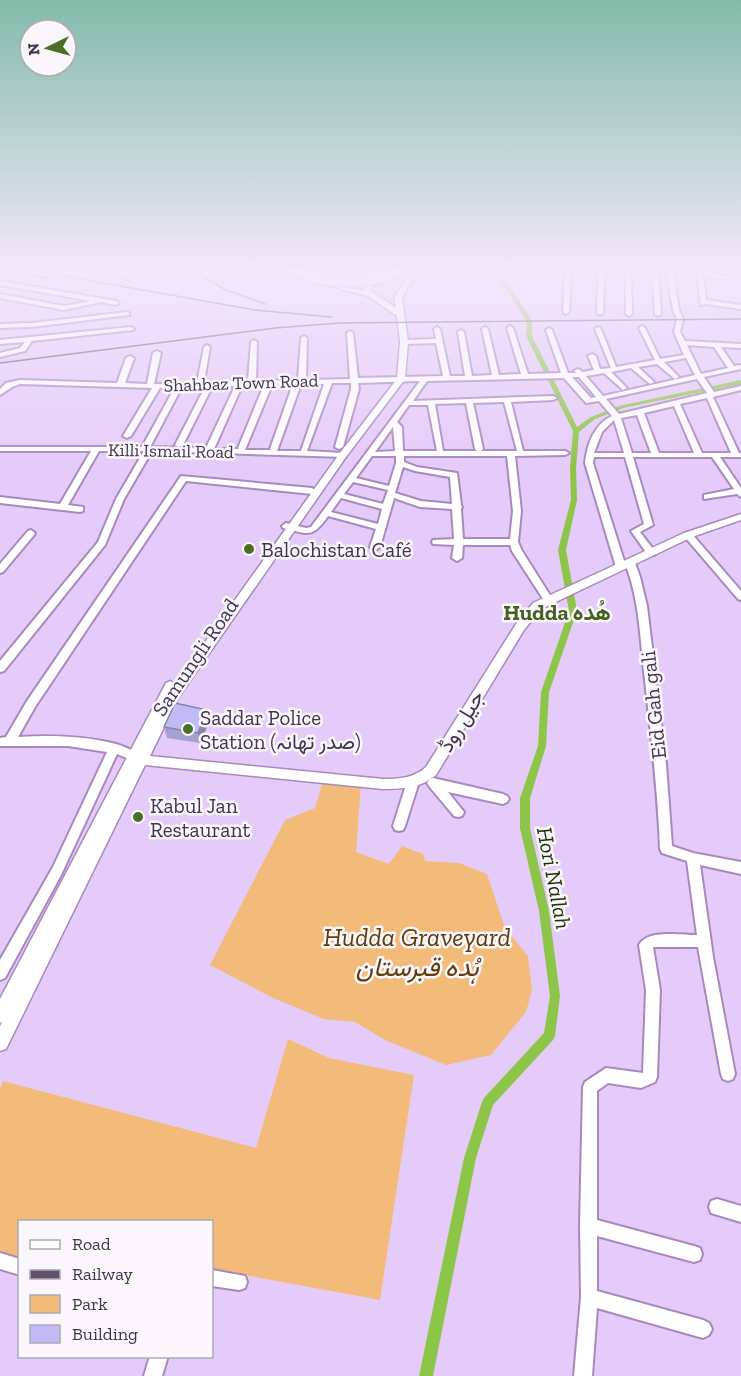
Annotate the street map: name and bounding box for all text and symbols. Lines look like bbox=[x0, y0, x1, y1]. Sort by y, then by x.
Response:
north arrow bbox=[18, 18, 78, 78]
text: N bbox=[24, 42, 44, 56]
street label: Shahbaz Town Road bbox=[163, 369, 319, 397]
street label: Killi Ismail Road bbox=[108, 439, 234, 463]
place label: Balochistan Café bbox=[261, 537, 412, 562]
marker: Balochistan Café bbox=[242, 542, 256, 556]
street label: Samungli Road bbox=[147, 593, 244, 720]
district label: Hudda ھُدہ bbox=[503, 599, 611, 626]
street label: Eid Gah gali bbox=[635, 650, 671, 760]
street label: جیل روڈ bbox=[433, 686, 490, 757]
place label: Saddar Police Station (صدر تھانہ) bbox=[200, 705, 361, 755]
marker: Saddar Police Station (صدر تھانہ) bbox=[181, 722, 195, 736]
place label: Kabul Jan Restaurant bbox=[150, 793, 250, 842]
marker: Kabul Jan Restaurant bbox=[131, 810, 145, 824]
water label: Hori Nallah bbox=[531, 825, 577, 931]
park label: Hudda Graveyard ہُدہ قبرستان bbox=[323, 921, 511, 984]
legend bbox=[18, 1220, 213, 1358]
text: Road bbox=[72, 1233, 111, 1255]
text: Railway bbox=[72, 1263, 134, 1285]
text: Park bbox=[72, 1293, 108, 1315]
text: Building bbox=[72, 1323, 138, 1345]

